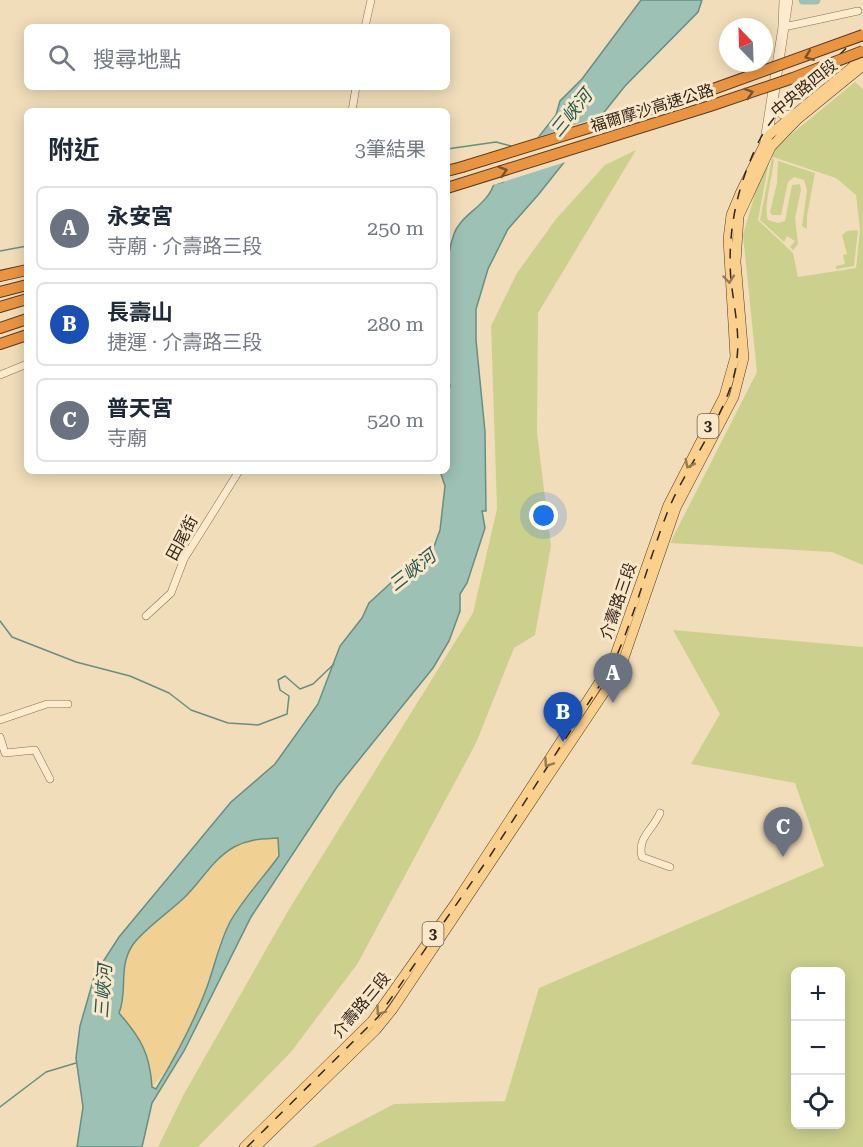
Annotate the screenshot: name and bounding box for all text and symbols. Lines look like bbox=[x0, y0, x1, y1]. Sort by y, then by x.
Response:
north arrow bbox=[719, 18, 773, 72]
search box bbox=[24, 24, 450, 90]
icon: search bbox=[45, 41, 78, 74]
text: 搜尋地點 bbox=[93, 47, 181, 72]
one-way arrow bbox=[804, 49, 815, 61]
street label: 中央路四段 bbox=[767, 55, 841, 121]
street label: 福爾摩沙高速公路 bbox=[588, 80, 716, 136]
water label: 三峽河 bbox=[546, 83, 598, 141]
one-way arrow bbox=[743, 88, 754, 100]
text: 附近 bbox=[48, 135, 100, 165]
text: 3筆結果 bbox=[355, 137, 426, 161]
one-way arrow bbox=[497, 165, 508, 178]
text: 永安宮 bbox=[107, 204, 173, 229]
text: A bbox=[62, 216, 77, 240]
text: 250 m bbox=[367, 216, 424, 240]
text: 寺廟 · 介壽路三段 bbox=[107, 234, 262, 258]
one-way arrow bbox=[722, 275, 735, 284]
text: 長壽山 bbox=[107, 300, 173, 325]
text: B bbox=[62, 312, 77, 336]
text: 280 m bbox=[367, 312, 424, 336]
text: 捷運 · 介壽路三段 bbox=[107, 330, 262, 354]
text: 普天宮 bbox=[107, 396, 173, 421]
text: C bbox=[63, 408, 77, 432]
text: 520 m bbox=[367, 408, 424, 432]
road number: 3 bbox=[698, 414, 718, 438]
text: 寺廟 bbox=[107, 426, 147, 450]
one-way arrow bbox=[685, 457, 696, 468]
your location bbox=[529, 501, 558, 530]
street label: 田尾街 bbox=[162, 512, 202, 564]
water label: 三峽河 bbox=[384, 543, 442, 595]
street label: 介壽路三段 bbox=[596, 560, 640, 642]
pin: A bbox=[594, 654, 632, 703]
pin: B bbox=[544, 692, 582, 742]
one-way arrow bbox=[544, 756, 555, 767]
pin: C bbox=[764, 808, 802, 857]
road number: 3 bbox=[422, 922, 444, 946]
water label: 三峽河 bbox=[91, 960, 116, 1019]
map controls bbox=[791, 967, 845, 1129]
button: + bbox=[791, 967, 845, 1021]
street label: 介壽路三段 bbox=[328, 968, 394, 1042]
one-way arrow bbox=[376, 1004, 387, 1015]
button: − bbox=[791, 1021, 845, 1075]
button: locate bbox=[791, 1075, 845, 1129]

